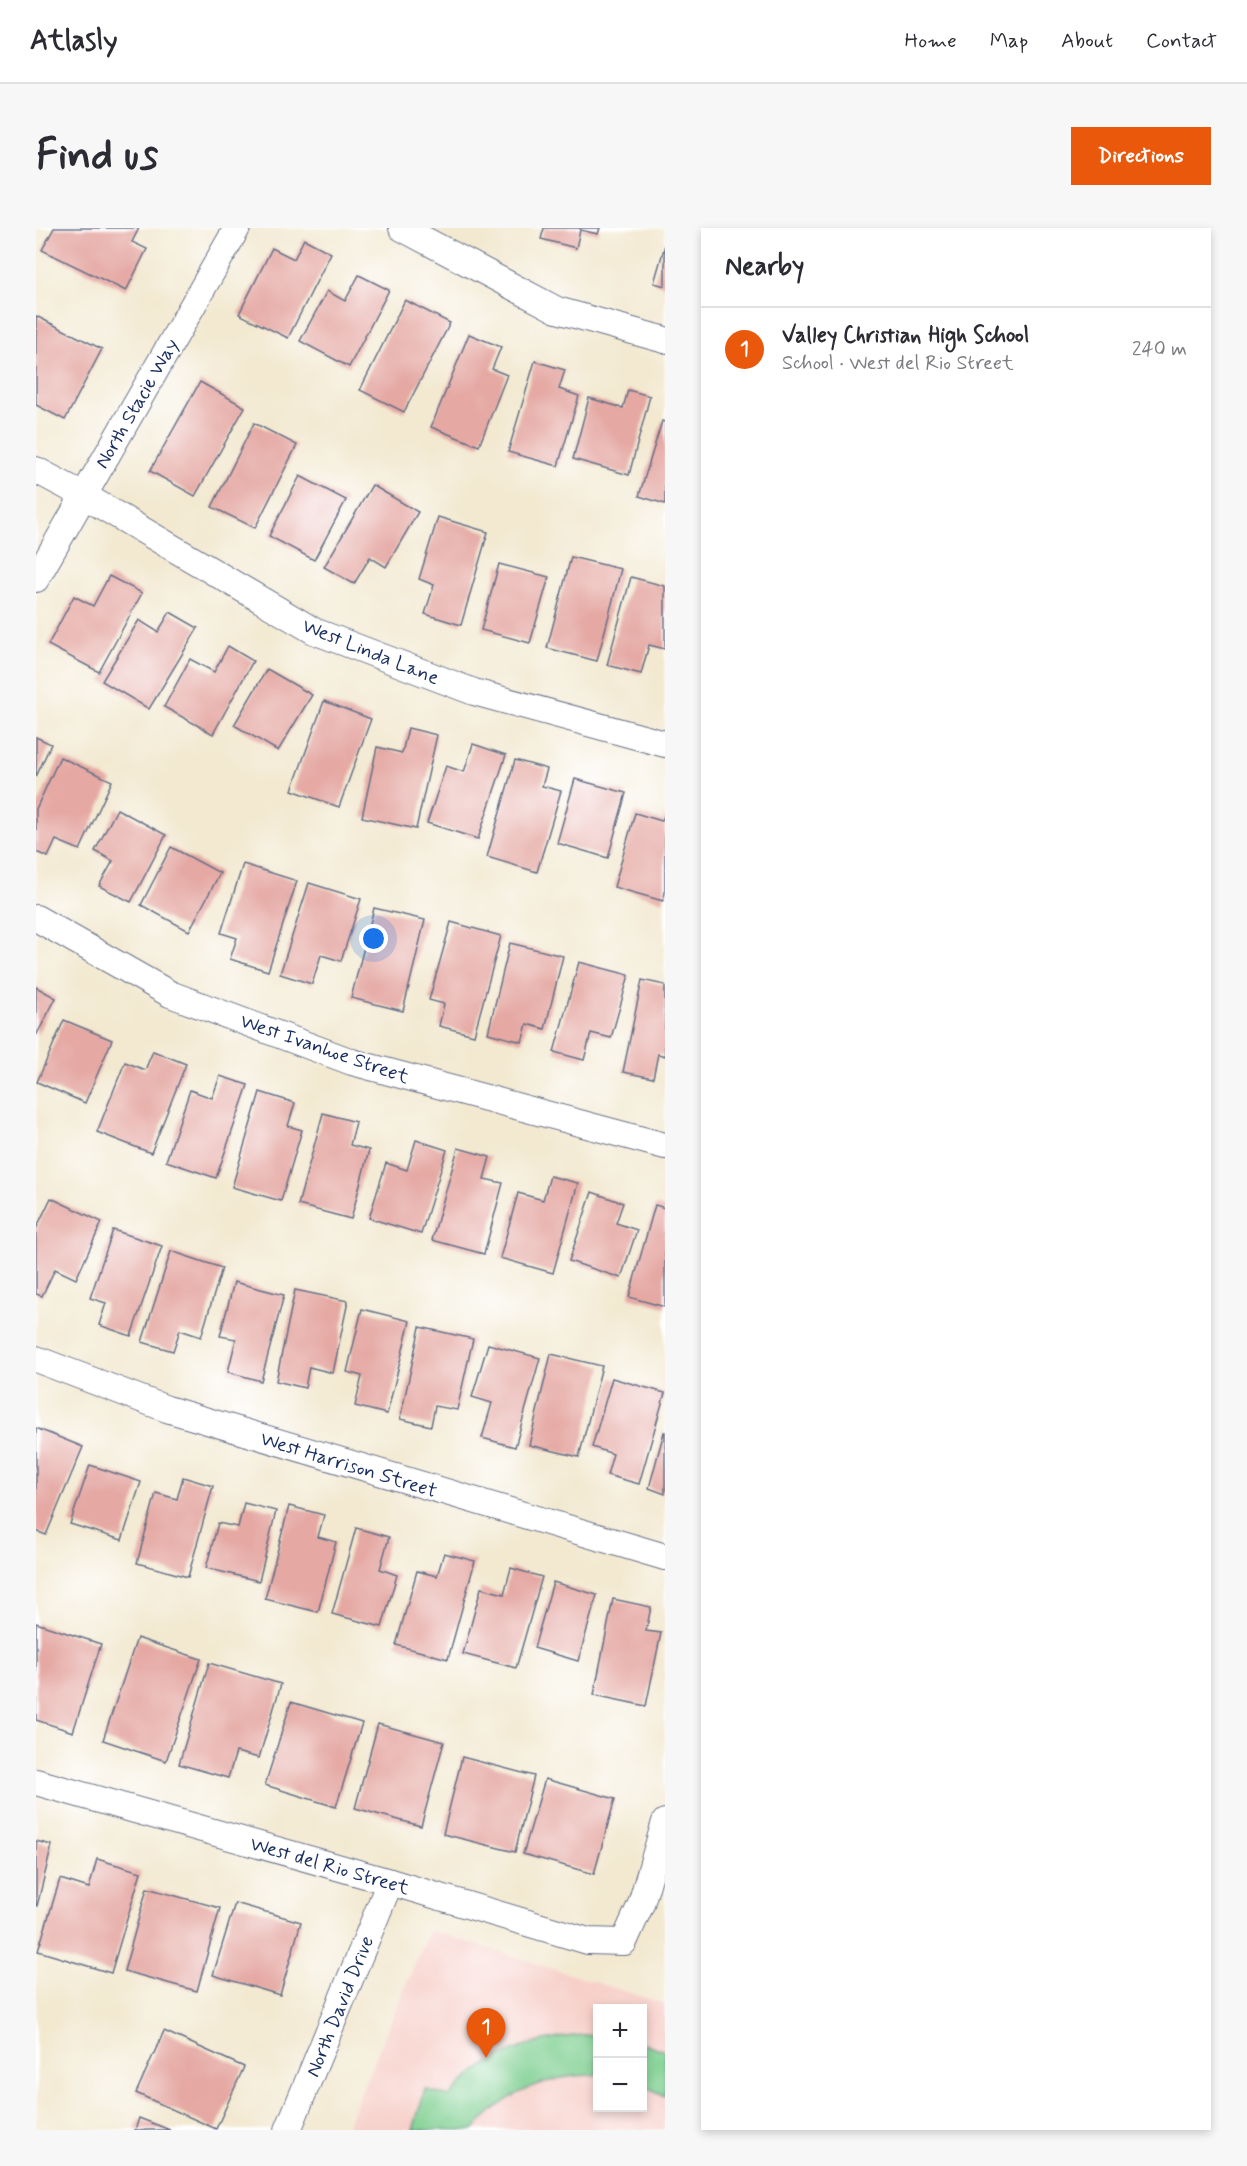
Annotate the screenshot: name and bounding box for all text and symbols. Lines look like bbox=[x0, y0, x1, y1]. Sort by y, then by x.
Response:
text: Atlasly bbox=[30, 23, 118, 60]
text: Home bbox=[905, 27, 957, 55]
text: Map bbox=[990, 27, 1028, 55]
text: About bbox=[1061, 27, 1113, 55]
text: Contact bbox=[1146, 27, 1217, 55]
button: Directions bbox=[1071, 127, 1211, 185]
text: Find us bbox=[36, 129, 158, 184]
text: Nearby bbox=[725, 250, 804, 284]
text: Valley Christian High School bbox=[782, 322, 1029, 350]
street label: North Stacie Way bbox=[89, 334, 186, 474]
text: 1 bbox=[740, 336, 749, 363]
text: 240 m bbox=[1132, 336, 1187, 363]
text: School · West del Rio Street bbox=[782, 350, 1014, 377]
street label: West Linda Lane bbox=[298, 613, 443, 692]
your location bbox=[359, 924, 388, 953]
street label: West Ivanhoe Street bbox=[236, 1008, 413, 1091]
street label: West Harrison Street bbox=[257, 1426, 440, 1505]
street label: West del Rio Street bbox=[247, 1831, 413, 1902]
street label: North David Drive bbox=[300, 1932, 381, 2081]
map controls bbox=[593, 2004, 647, 2112]
button: + bbox=[593, 2004, 647, 2058]
pin: 1 bbox=[466, 2008, 506, 2058]
button: − bbox=[593, 2058, 647, 2112]

